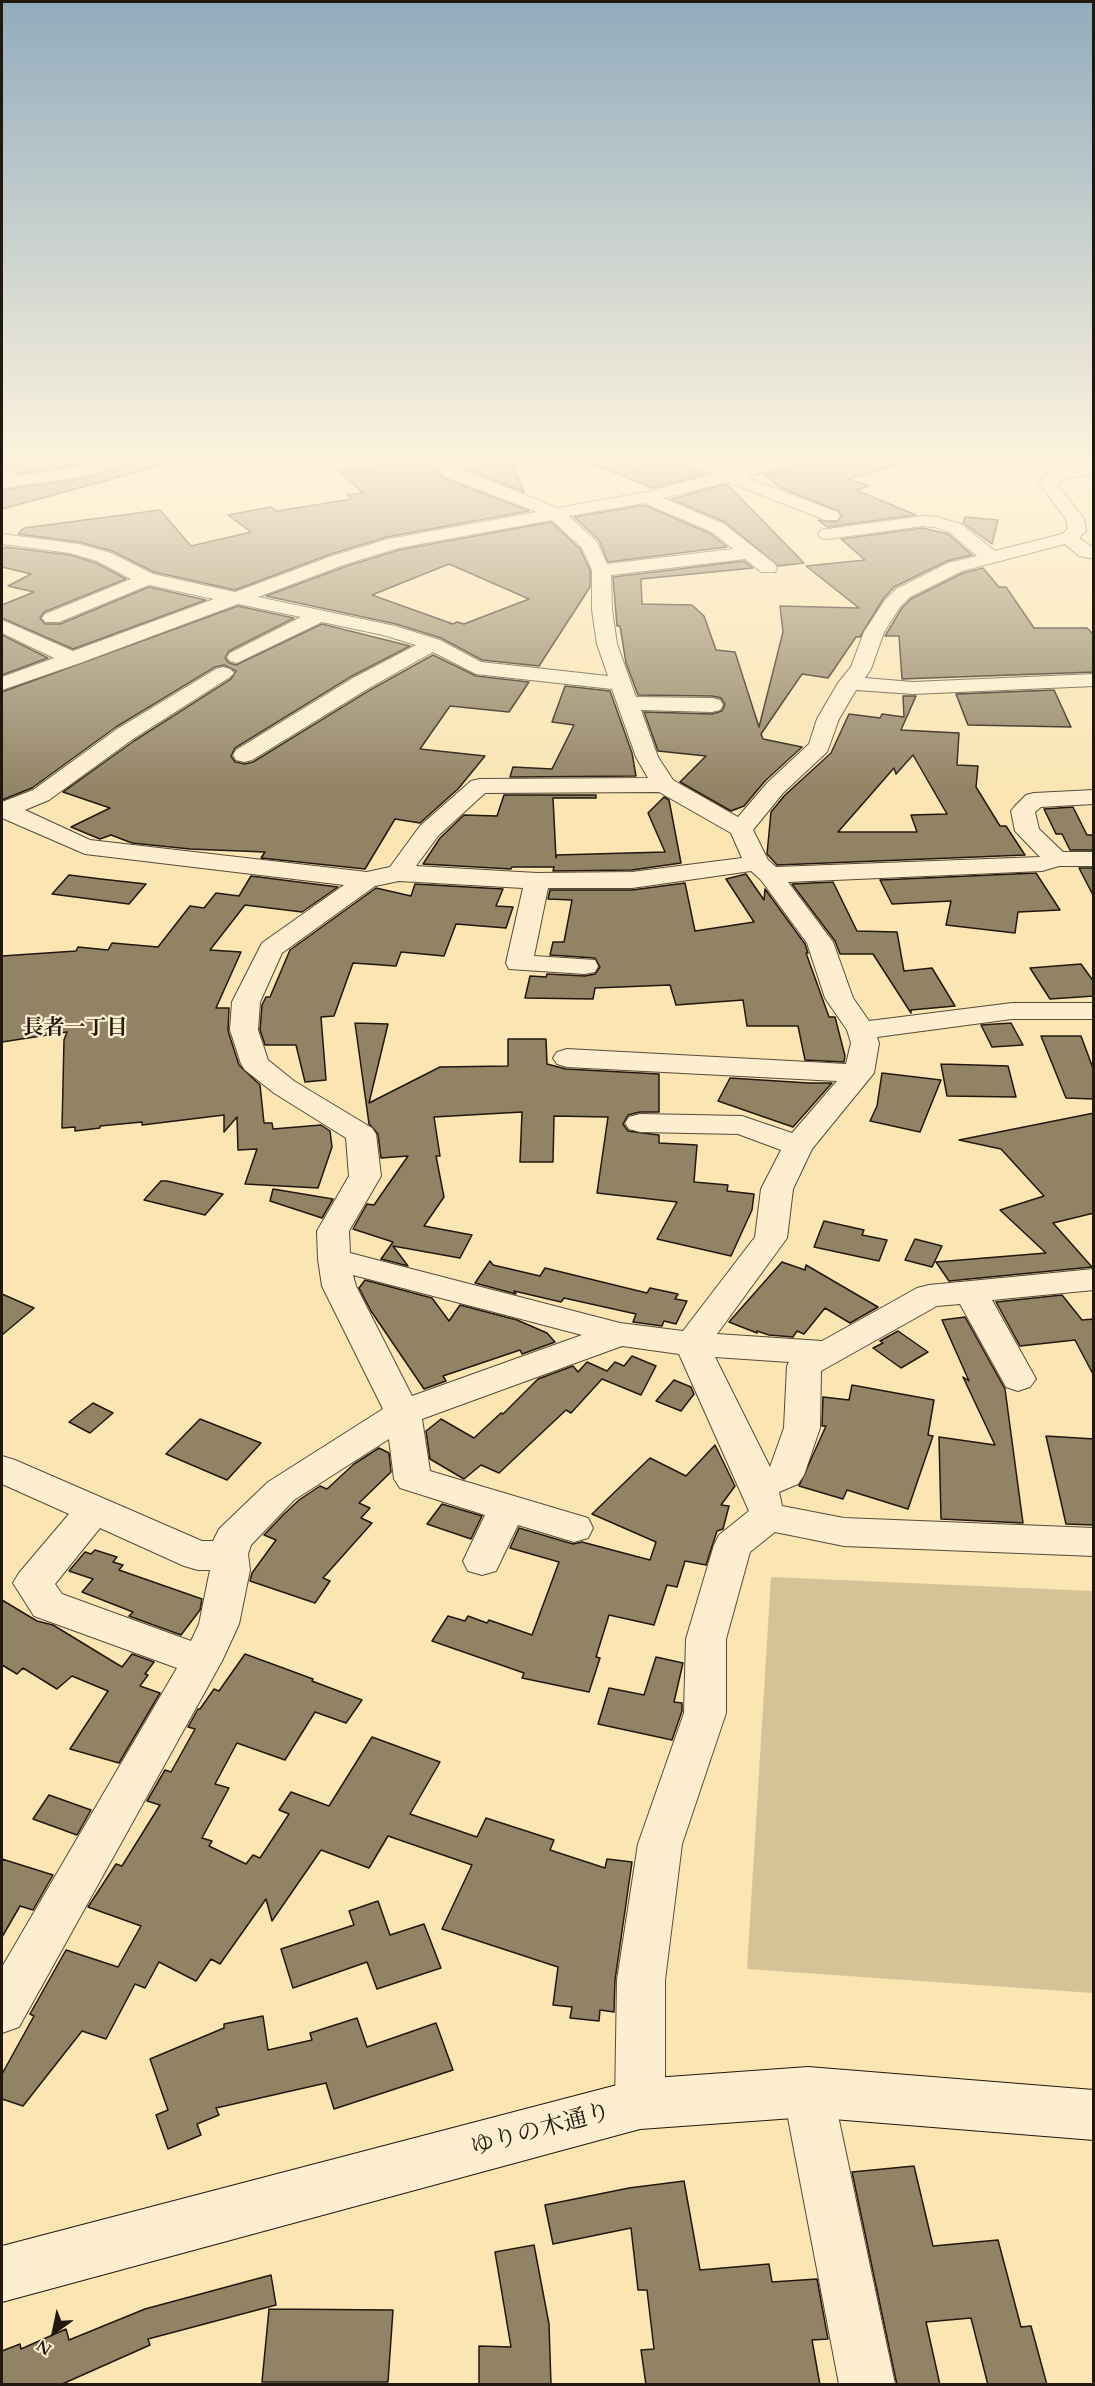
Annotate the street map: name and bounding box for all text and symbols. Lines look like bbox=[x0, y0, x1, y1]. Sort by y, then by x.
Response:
district label: 長者一丁目 bbox=[23, 1016, 127, 1042]
street label: ゆりの木通り bbox=[468, 2098, 614, 2164]
north arrow bbox=[24, 2302, 84, 2362]
text: N bbox=[32, 2334, 56, 2360]

